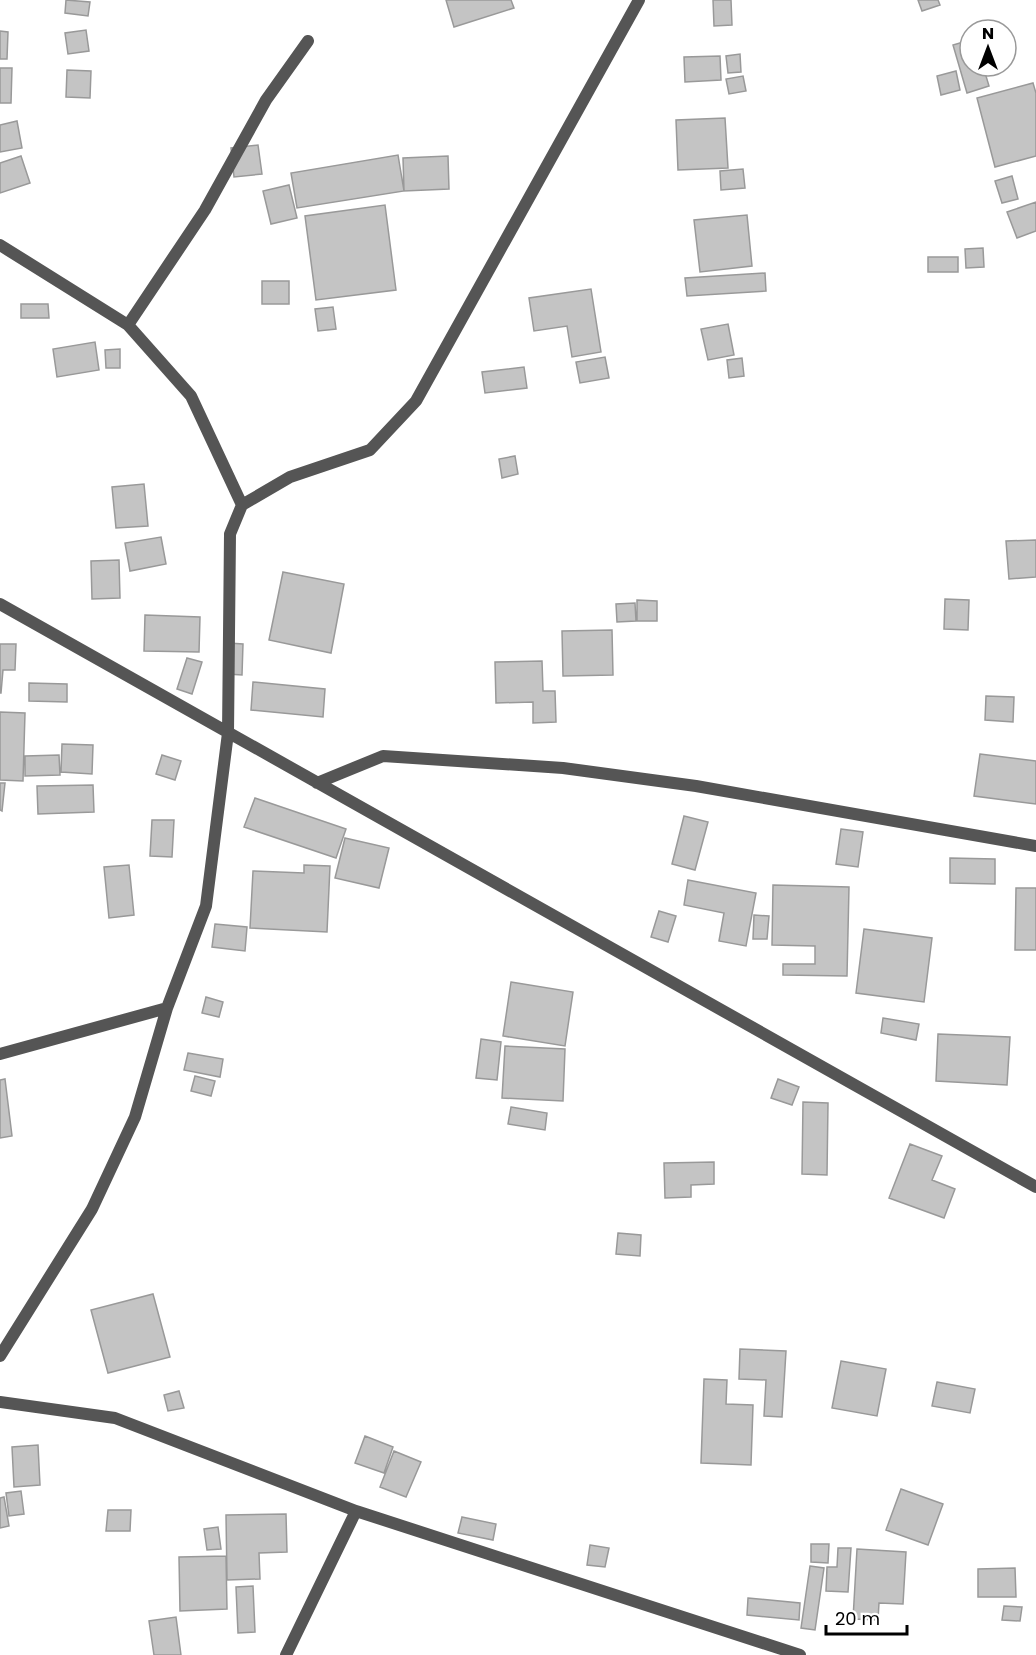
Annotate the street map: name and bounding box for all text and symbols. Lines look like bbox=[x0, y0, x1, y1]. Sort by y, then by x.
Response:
north arrow bbox=[958, 18, 1018, 78]
text: N bbox=[982, 22, 994, 45]
scale bar bbox=[826, 1598, 907, 1636]
text: 20 m bbox=[835, 1606, 880, 1631]

